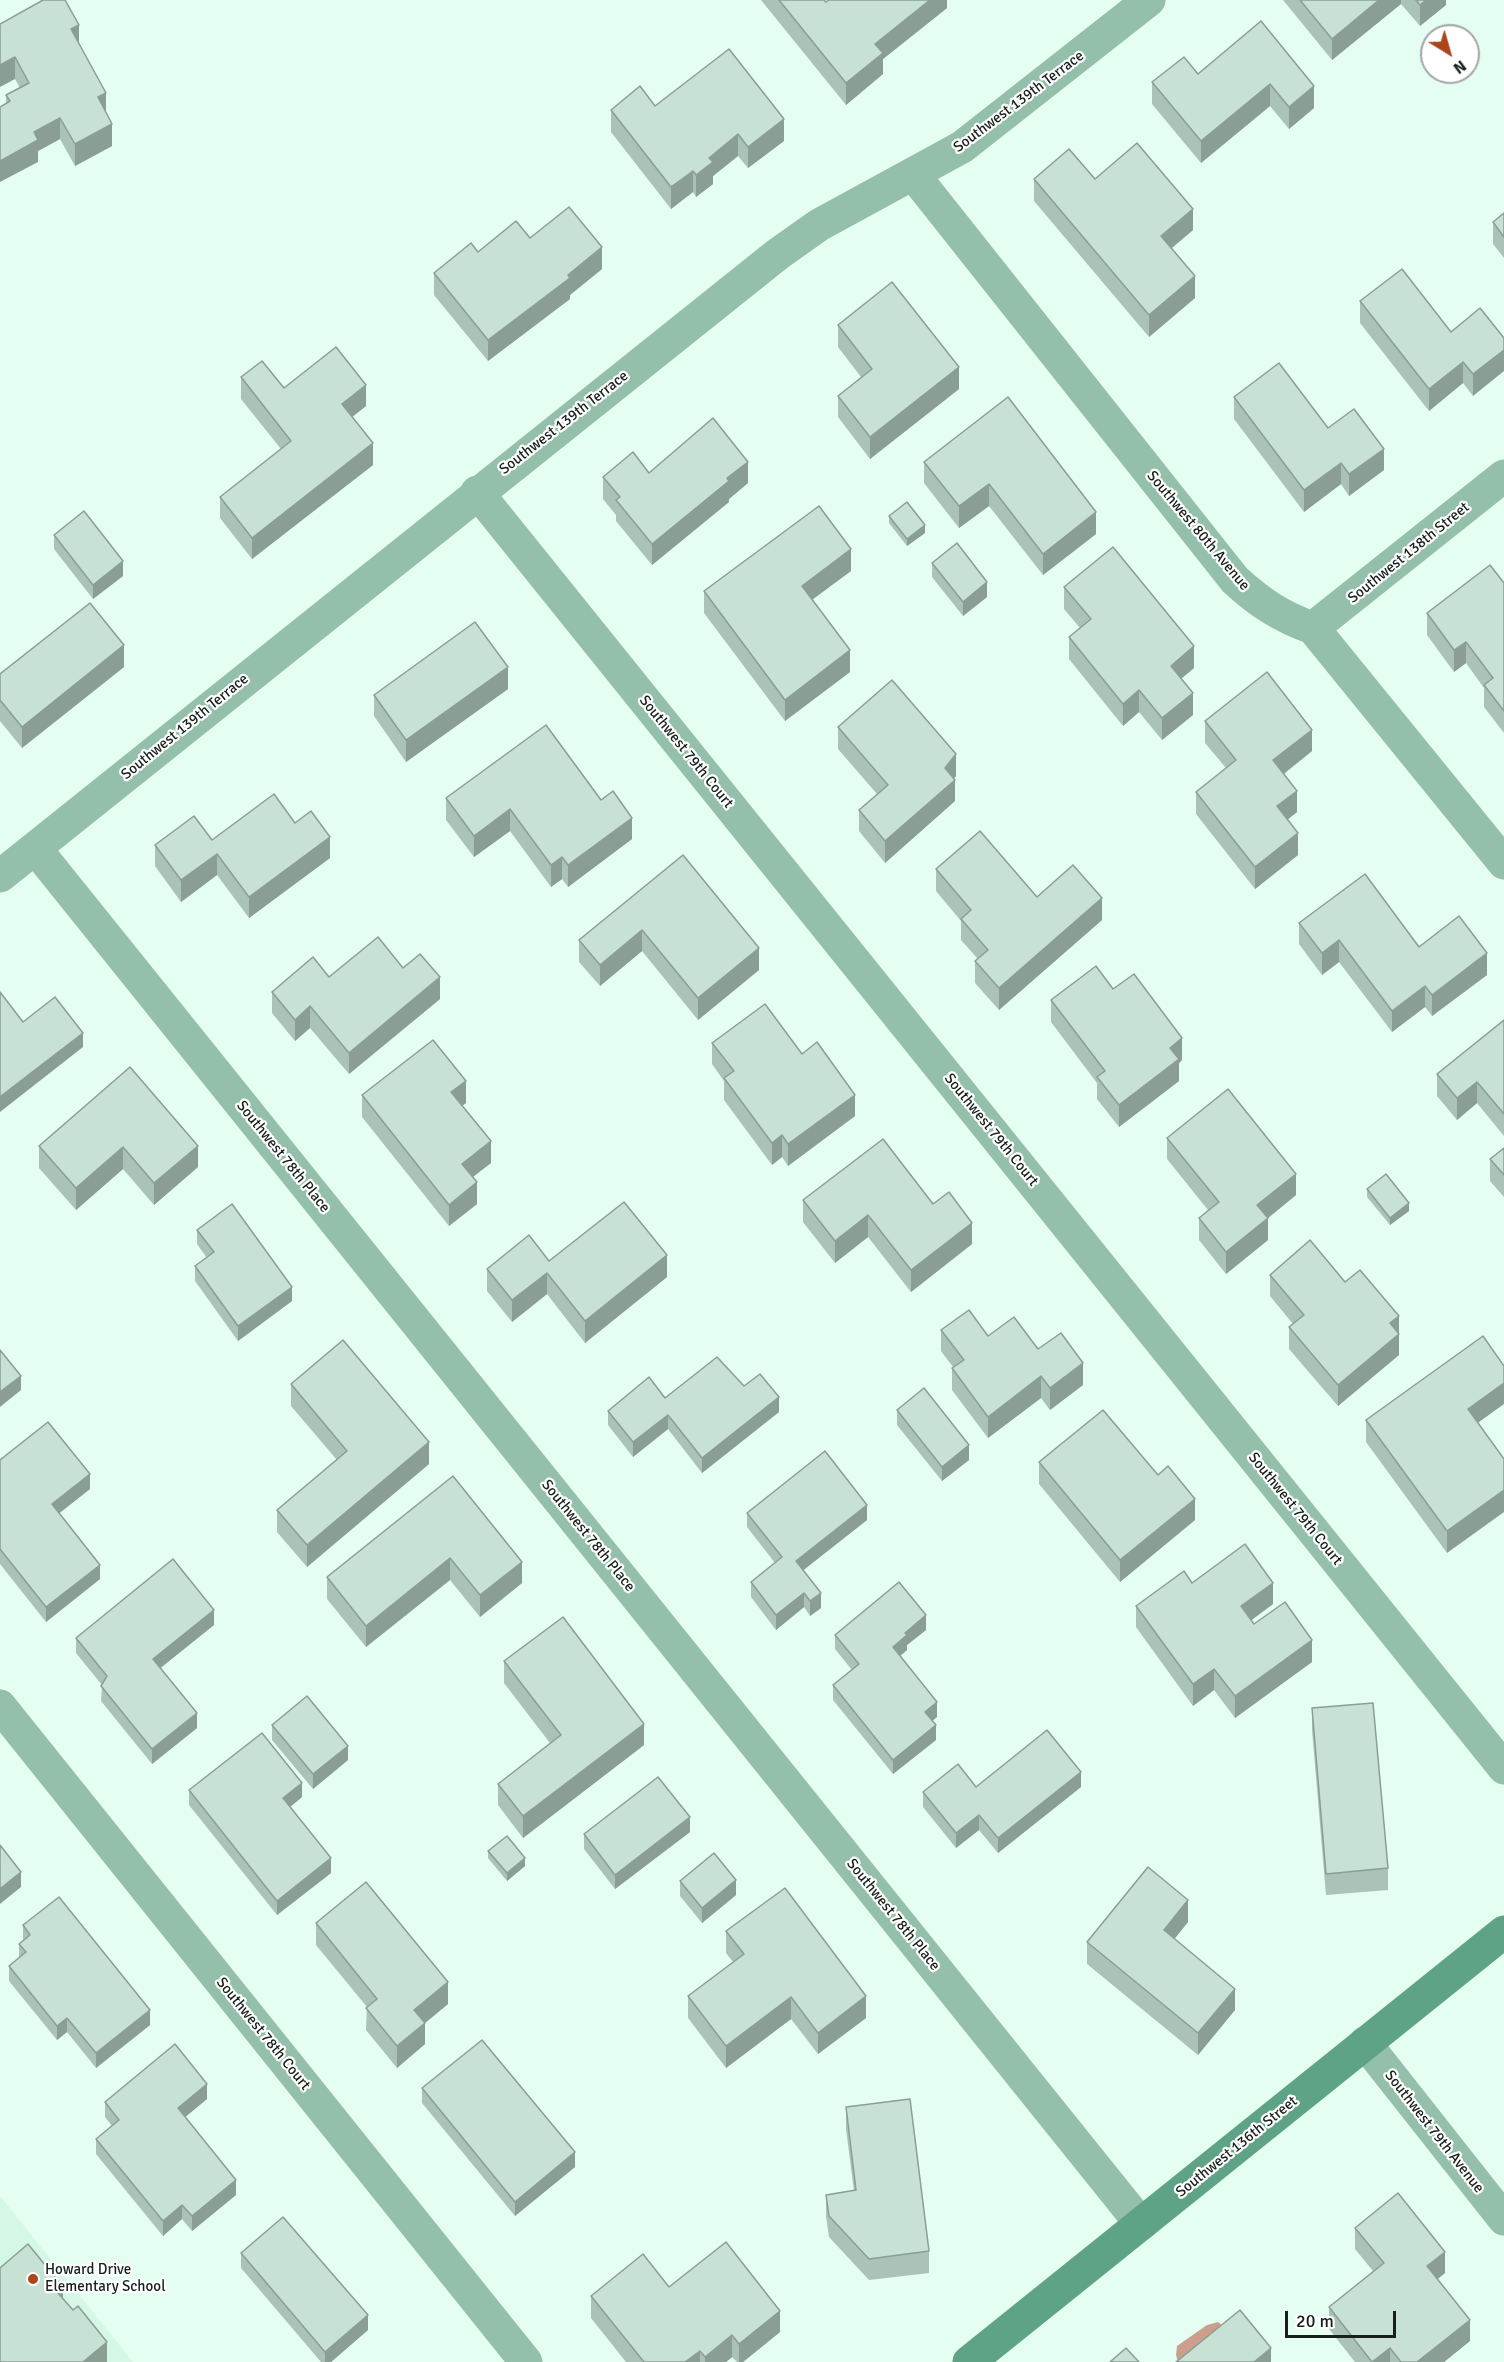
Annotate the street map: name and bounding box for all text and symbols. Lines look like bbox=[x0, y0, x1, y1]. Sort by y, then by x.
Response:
north arrow bbox=[1420, 24, 1480, 84]
street label: Southwest 139th Terrace bbox=[950, 47, 1088, 157]
text: N bbox=[1449, 55, 1470, 78]
street label: Southwest 139th Terrace bbox=[496, 367, 632, 479]
street label: Southwest 80th Avenue bbox=[1143, 468, 1253, 594]
street label: Southwest 138th Street bbox=[1345, 499, 1473, 607]
street label: Southwest 139th Terrace bbox=[118, 670, 252, 784]
street label: Southwest 79th Court bbox=[635, 692, 737, 812]
street label: Southwest 79th Court bbox=[940, 1070, 1042, 1190]
street label: Southwest 78th Place bbox=[232, 1097, 334, 1217]
street label: Southwest 79th Court bbox=[1244, 1449, 1346, 1569]
street label: Southwest 78th Place bbox=[537, 1476, 639, 1596]
street label: Southwest 78th Place bbox=[842, 1855, 944, 1975]
street label: Southwest 78th Court bbox=[212, 1974, 314, 2094]
street label: Southwest 79th Avenue bbox=[1381, 2067, 1487, 2197]
street label: Southwest 136th Street bbox=[1173, 2093, 1301, 2201]
place label: Howard Drive Elementary School bbox=[45, 2261, 166, 2296]
marker: Howard Drive Elementary School bbox=[26, 2272, 40, 2286]
scale bar bbox=[1288, 2299, 1399, 2337]
text: 20 m bbox=[1296, 2310, 1334, 2332]

